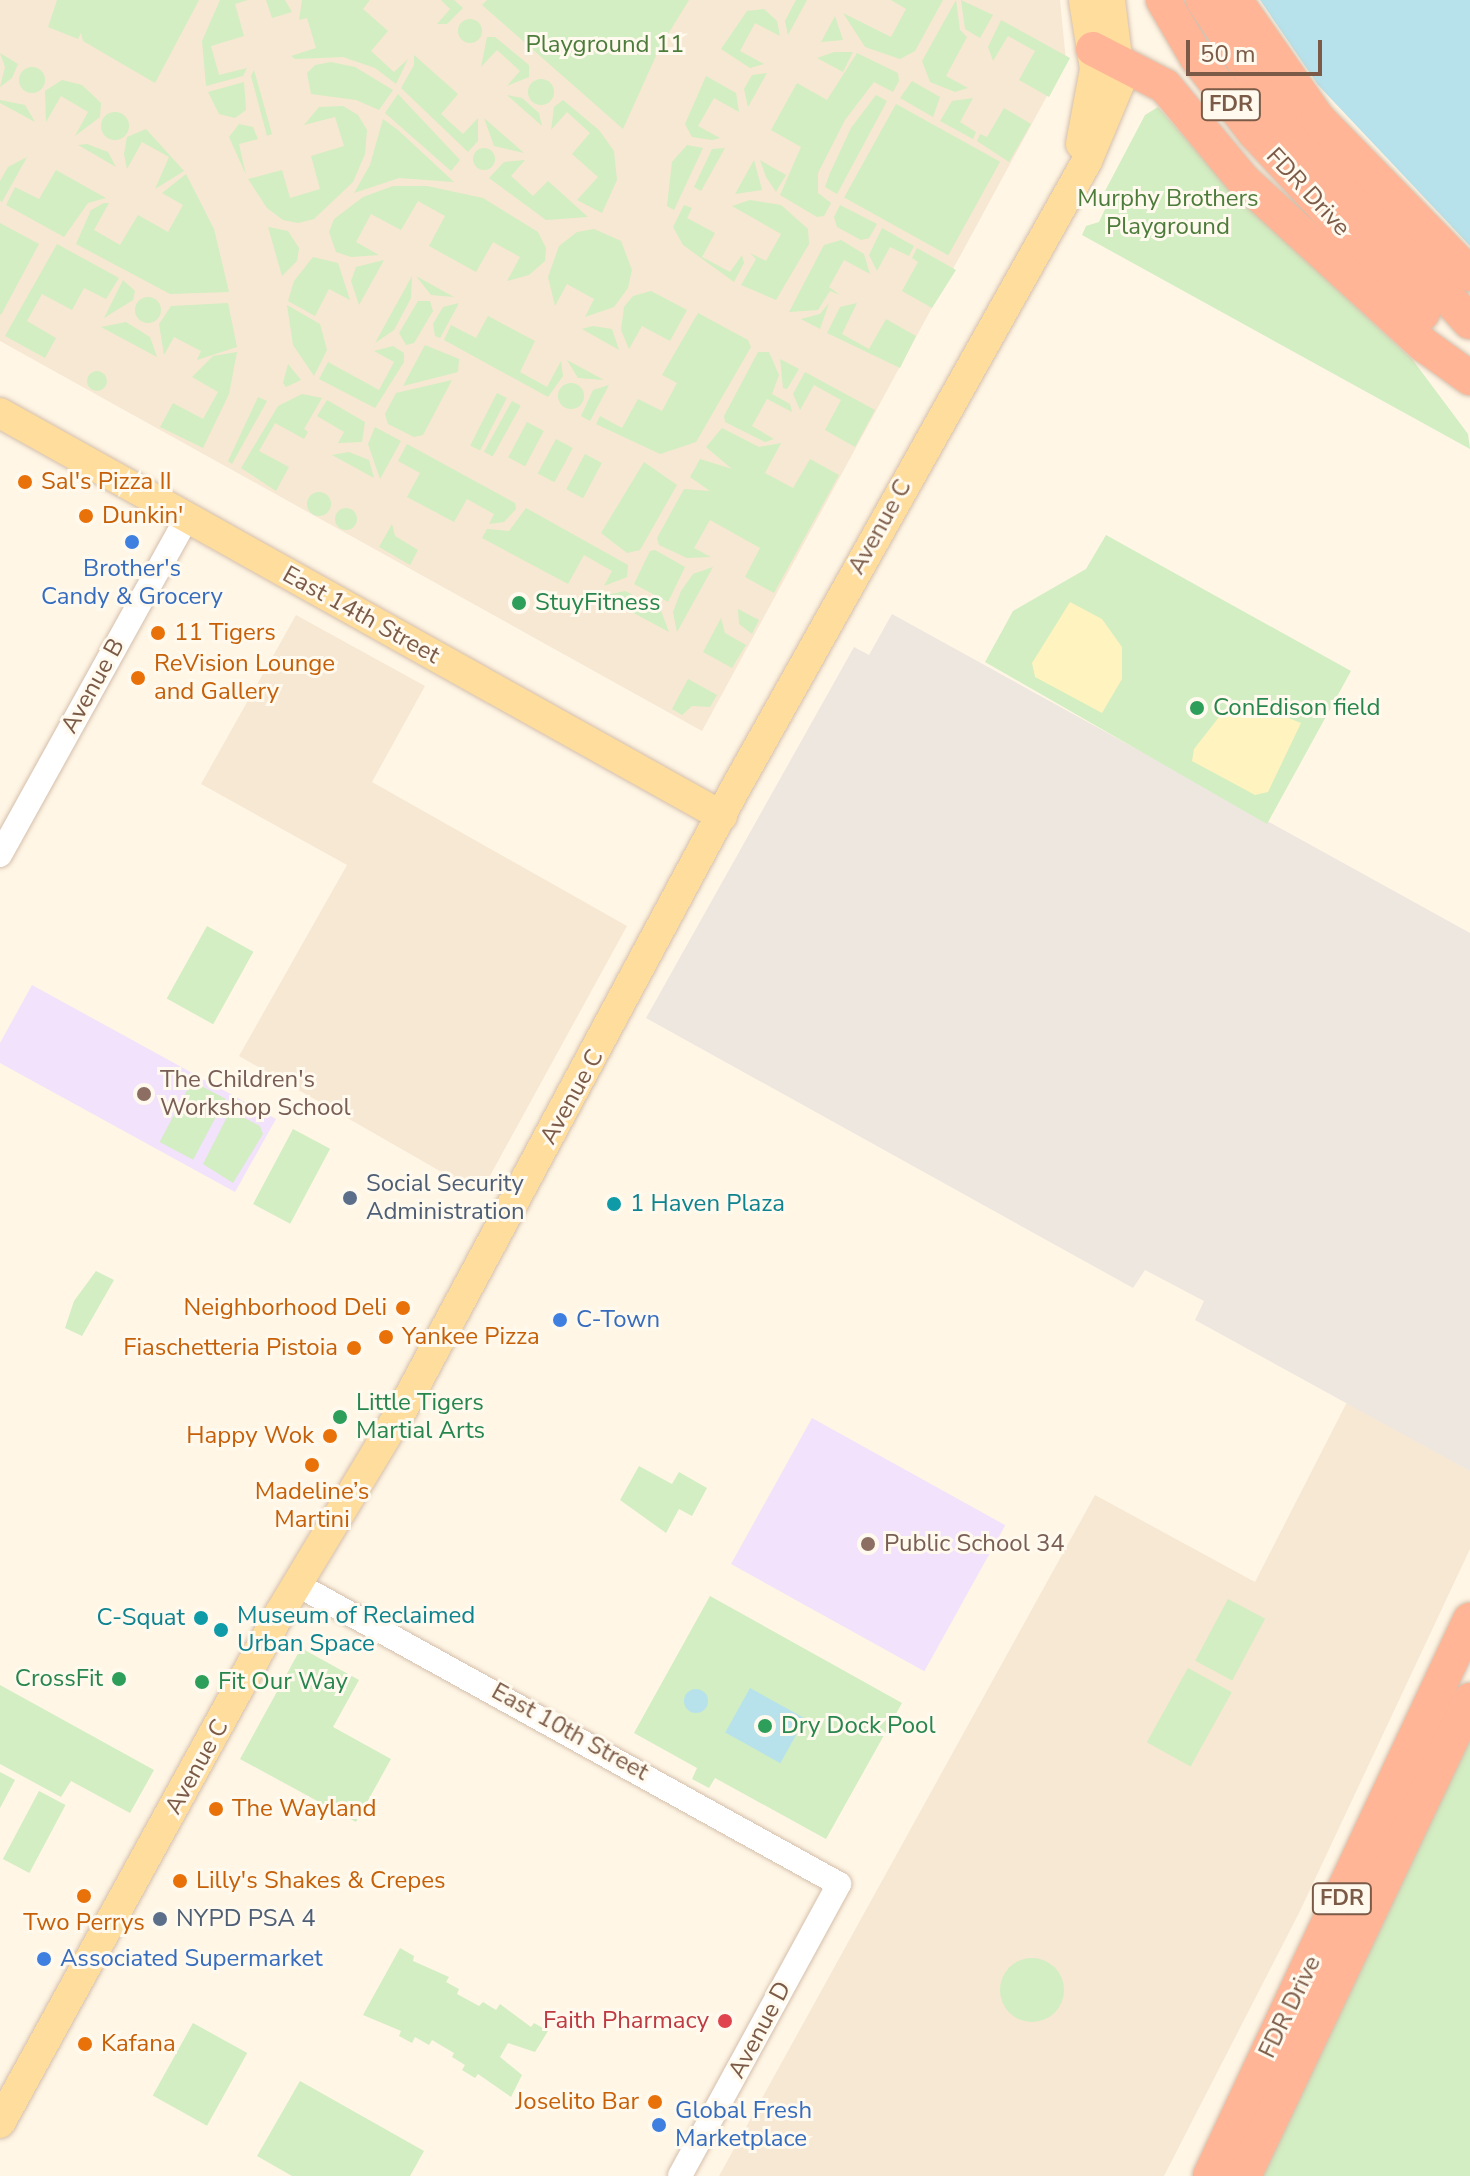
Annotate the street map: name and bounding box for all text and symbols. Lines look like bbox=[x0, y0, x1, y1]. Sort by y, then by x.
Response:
scale bar bbox=[1190, 24, 1326, 74]
park label: Playground 11 bbox=[526, 31, 684, 59]
text: 50 m bbox=[1200, 38, 1256, 70]
road number: FDR bbox=[1199, 87, 1263, 123]
street label: FDR Drive bbox=[1260, 142, 1356, 242]
park label: Murphy Brothers Playground bbox=[1077, 185, 1259, 241]
place label: Sal's Pizza II bbox=[41, 468, 172, 496]
marker: Sal's Pizza II bbox=[16, 473, 34, 491]
street label: Avenue C bbox=[842, 475, 918, 579]
place label: Dunkin' bbox=[102, 502, 183, 530]
marker: Dunkin' bbox=[77, 507, 95, 525]
marker: Brother's Candy & Grocery bbox=[123, 533, 141, 551]
place label: Brother's Candy & Grocery bbox=[41, 555, 223, 611]
street label: East 14th Street bbox=[277, 560, 445, 670]
place label: StuyFitness bbox=[535, 589, 661, 617]
marker: StuyFitness bbox=[510, 594, 528, 612]
place label: 11 Tigers bbox=[174, 619, 276, 647]
marker: 11 Tigers bbox=[149, 624, 167, 642]
street label: Avenue B bbox=[55, 634, 131, 738]
place label: ReVision Lounge and Gallery bbox=[154, 650, 335, 706]
marker: ReVision Lounge and Gallery bbox=[129, 669, 147, 687]
place label: ConEdison field bbox=[1213, 694, 1381, 722]
marker: ConEdison field bbox=[1188, 699, 1206, 717]
street label: Avenue C bbox=[534, 1045, 610, 1149]
place label: The Children's Workshop School bbox=[160, 1066, 351, 1122]
marker: The Children's Workshop School bbox=[135, 1085, 153, 1103]
place label: Social Security Administration bbox=[366, 1170, 525, 1226]
marker: Social Security Administration bbox=[341, 1189, 359, 1207]
place label: 1 Haven Plaza bbox=[630, 1190, 785, 1218]
marker: 1 Haven Plaza bbox=[605, 1195, 623, 1213]
place label: Neighborhood Deli bbox=[184, 1294, 387, 1322]
marker: Neighborhood Deli bbox=[394, 1299, 412, 1317]
place label: C-Town bbox=[576, 1306, 660, 1334]
marker: C-Town bbox=[551, 1311, 569, 1329]
place label: Yankee Pizza bbox=[402, 1323, 540, 1351]
marker: Yankee Pizza bbox=[377, 1328, 395, 1346]
place label: Fiaschetteria Pistoia bbox=[123, 1334, 338, 1362]
marker: Fiaschetteria Pistoia bbox=[345, 1339, 363, 1357]
place label: Little Tigers Martial Arts bbox=[356, 1389, 485, 1445]
marker: Little Tigers Martial Arts bbox=[331, 1408, 349, 1426]
place label: Happy Wok bbox=[186, 1422, 314, 1450]
marker: Happy Wok bbox=[321, 1427, 339, 1445]
marker: Madeline’s Martini bbox=[303, 1456, 321, 1474]
place label: Madeline’s Martini bbox=[255, 1478, 369, 1534]
place label: Public School 34 bbox=[884, 1530, 1065, 1558]
marker: Public School 34 bbox=[859, 1535, 877, 1553]
place label: Museum of Reclaimed Urban Space bbox=[237, 1602, 475, 1658]
place label: C-Squat bbox=[97, 1604, 185, 1632]
marker: C-Squat bbox=[192, 1609, 210, 1627]
marker: Museum of Reclaimed Urban Space bbox=[212, 1621, 230, 1639]
place label: CrossFit bbox=[15, 1665, 103, 1693]
place label: Fit Our Way bbox=[218, 1668, 348, 1696]
marker: CrossFit bbox=[110, 1670, 128, 1688]
marker: Fit Our Way bbox=[193, 1673, 211, 1691]
street label: East 10th Street bbox=[486, 1677, 654, 1787]
place label: Dry Dock Pool bbox=[781, 1712, 936, 1740]
street label: Avenue C bbox=[159, 1715, 235, 1819]
marker: Dry Dock Pool bbox=[756, 1717, 774, 1735]
place label: The Wayland bbox=[232, 1795, 376, 1823]
marker: The Wayland bbox=[207, 1800, 225, 1818]
place label: Lilly's Shakes & Crepes bbox=[196, 1867, 446, 1895]
marker: Lilly's Shakes & Crepes bbox=[171, 1872, 189, 1890]
road number: FDR bbox=[1310, 1881, 1374, 1917]
marker: Two Perrys bbox=[75, 1887, 93, 1905]
place label: NYPD PSA 4 bbox=[176, 1905, 316, 1933]
place label: Two Perrys bbox=[23, 1909, 145, 1937]
marker: NYPD PSA 4 bbox=[151, 1910, 169, 1928]
place label: Associated Supermarket bbox=[60, 1945, 323, 1973]
marker: Associated Supermarket bbox=[35, 1950, 53, 1968]
street label: FDR Drive bbox=[1253, 1951, 1327, 2063]
street label: Avenue D bbox=[722, 1977, 798, 2083]
place label: Faith Pharmacy bbox=[543, 2007, 709, 2035]
marker: Faith Pharmacy bbox=[716, 2012, 734, 2030]
place label: Kafana bbox=[101, 2030, 176, 2058]
marker: Kafana bbox=[76, 2035, 94, 2053]
place label: Joselito Bar bbox=[516, 2088, 639, 2116]
marker: Joselito Bar bbox=[646, 2093, 664, 2111]
place label: Global Fresh Marketplace bbox=[675, 2097, 812, 2153]
marker: Global Fresh Marketplace bbox=[650, 2116, 668, 2134]

